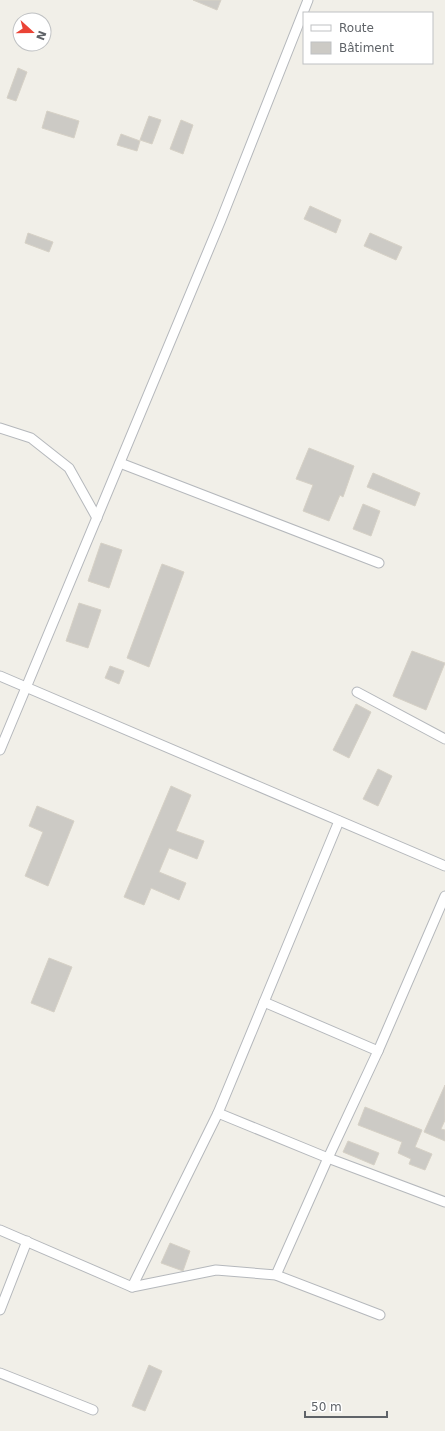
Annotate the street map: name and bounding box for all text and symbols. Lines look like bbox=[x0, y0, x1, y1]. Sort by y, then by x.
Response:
north arrow bbox=[12, 12, 52, 52]
legend bbox=[303, 12, 433, 64]
text: Route bbox=[339, 21, 374, 35]
text: N bbox=[33, 29, 49, 42]
text: Bâtiment bbox=[339, 41, 394, 55]
scale bar bbox=[305, 1393, 387, 1419]
text: 50 m bbox=[311, 1400, 342, 1414]

